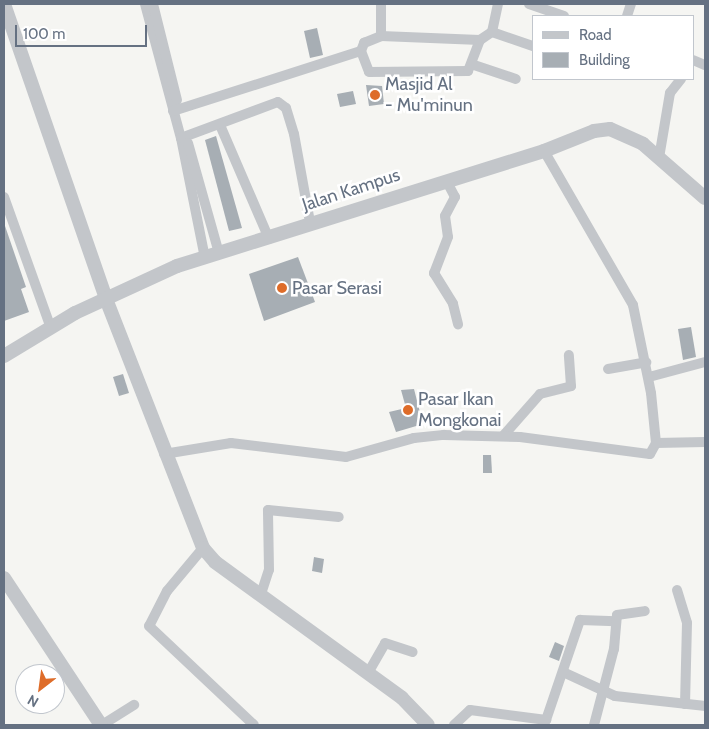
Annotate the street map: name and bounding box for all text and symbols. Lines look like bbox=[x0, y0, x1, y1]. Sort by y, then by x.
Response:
scale bar bbox=[18, 15, 150, 47]
legend bbox=[532, 15, 694, 80]
text: 100 m bbox=[23, 25, 65, 43]
text: Road bbox=[579, 26, 612, 44]
text: Building bbox=[579, 51, 630, 69]
place label: Masjid Al - Mu'minun bbox=[385, 74, 473, 116]
marker: Masjid Al - Mu'minun bbox=[369, 89, 381, 101]
street label: Jalan Kampus bbox=[299, 164, 403, 216]
place label: Pasar Serasi bbox=[292, 277, 382, 299]
marker: Pasar Serasi bbox=[276, 282, 288, 294]
place label: Pasar Ikan Mongkonai bbox=[418, 389, 501, 432]
marker: Pasar Ikan Mongkonai bbox=[402, 404, 414, 416]
north arrow bbox=[15, 664, 65, 714]
text: N bbox=[24, 691, 42, 711]

